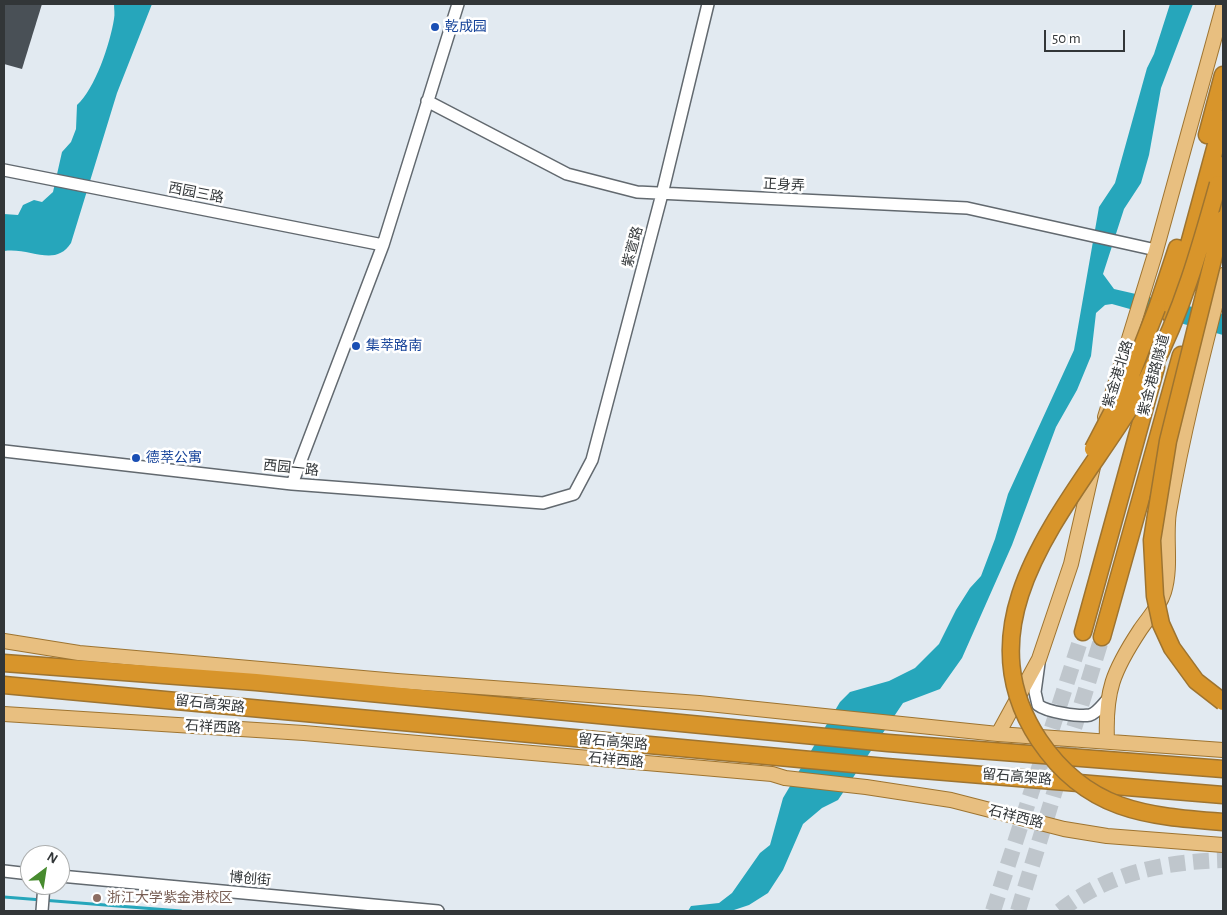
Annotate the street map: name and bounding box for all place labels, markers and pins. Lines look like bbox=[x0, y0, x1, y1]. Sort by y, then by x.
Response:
place label: 乾成园 bbox=[445, 19, 487, 35]
marker: 乾成园 bbox=[429, 21, 441, 33]
place label: 集萃路南 bbox=[366, 338, 422, 354]
marker: 集萃路南 bbox=[350, 340, 362, 352]
place label: 德萃公寓 bbox=[146, 450, 202, 466]
marker: 德萃公寓 bbox=[130, 452, 142, 464]
place label: 浙江大学紫金港校区 bbox=[107, 890, 233, 906]
marker: 浙江大学紫金港校区 bbox=[91, 892, 103, 904]

